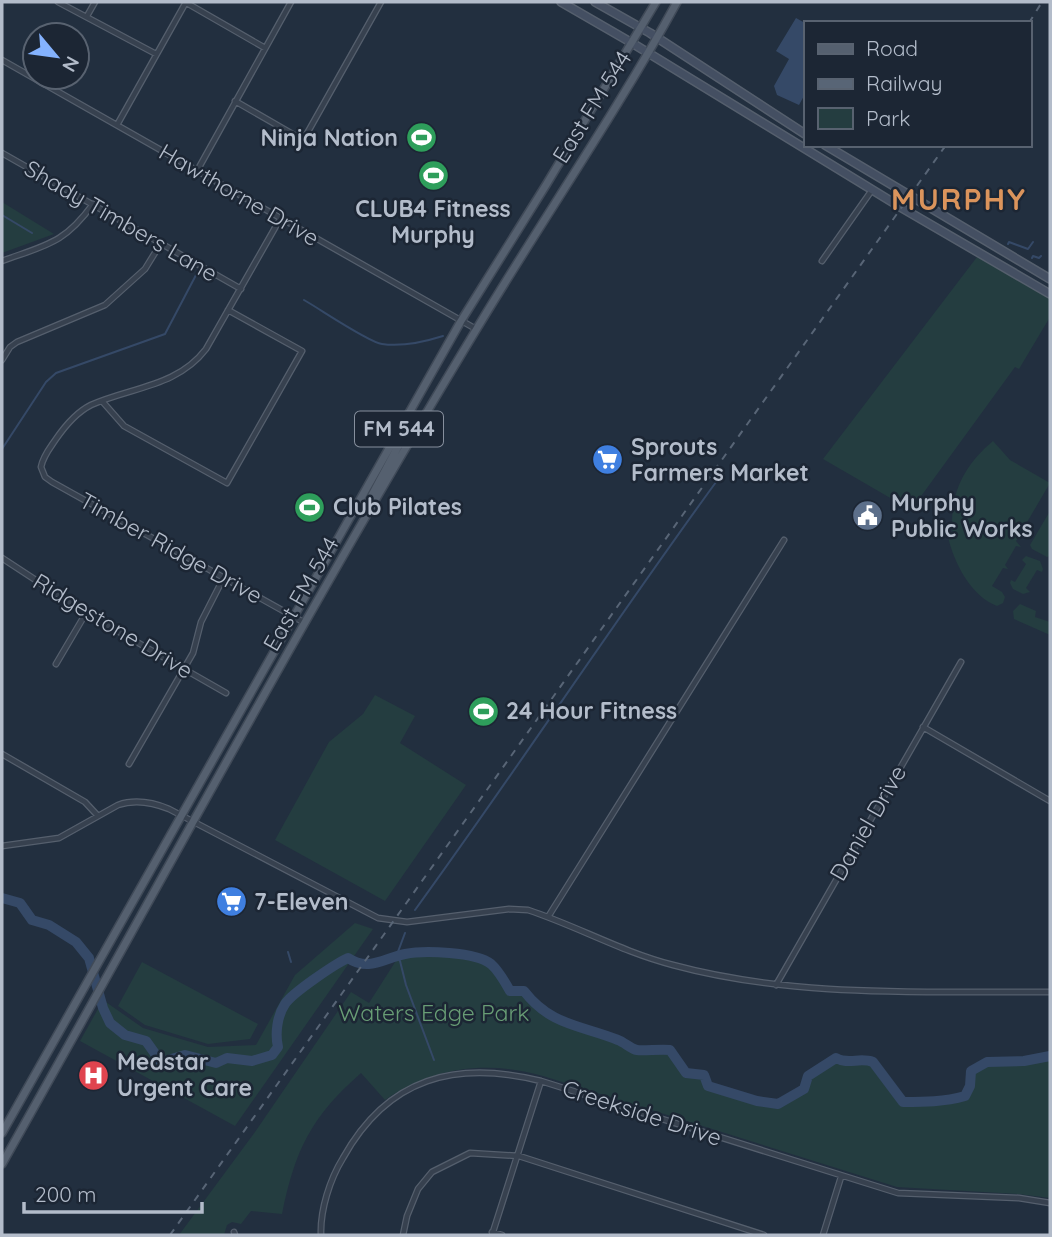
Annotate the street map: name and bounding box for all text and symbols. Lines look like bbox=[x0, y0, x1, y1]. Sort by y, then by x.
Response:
north arrow bbox=[21, 21, 91, 91]
legend bbox=[804, 21, 1031, 147]
text: Road bbox=[866, 35, 918, 61]
street label: East FM 544 bbox=[546, 45, 638, 168]
text: N bbox=[57, 52, 85, 76]
text: Railway bbox=[866, 70, 942, 96]
text: Park bbox=[866, 105, 910, 131]
sports icon: Ninja Nation bbox=[404, 121, 438, 155]
place label: Ninja Nation bbox=[261, 123, 398, 152]
street label: Hawthorne Drive bbox=[154, 137, 325, 252]
street label: Shady Timbers Lane bbox=[19, 153, 223, 288]
sports icon: CLUB4 Fitness Murphy bbox=[416, 158, 450, 192]
district label: MURPHY bbox=[891, 180, 1027, 218]
place label: CLUB4 Fitness Murphy bbox=[355, 194, 511, 249]
road number: FM 544 bbox=[355, 412, 443, 446]
place label: Sprouts Farmers Market bbox=[631, 432, 809, 487]
supermarket icon: Sprouts Farmers Market bbox=[591, 443, 625, 477]
street label: Timber Ridge Drive bbox=[75, 485, 268, 610]
place label: Murphy Public Works bbox=[891, 488, 1032, 543]
sports icon: Club Pilates bbox=[293, 490, 327, 524]
place label: Club Pilates bbox=[333, 492, 462, 521]
public building icon: Murphy Public Works bbox=[851, 499, 885, 533]
street label: East FM 544 bbox=[256, 532, 345, 656]
street label: Ridgestone Drive bbox=[28, 566, 198, 685]
sports icon: 24 Hour Fitness bbox=[466, 694, 500, 728]
place label: 24 Hour Fitness bbox=[506, 696, 677, 725]
street label: Daniel Drive bbox=[823, 760, 912, 886]
supermarket icon: 7-Eleven bbox=[214, 885, 248, 919]
place label: 7-Eleven bbox=[254, 887, 348, 916]
park label: Waters Edge Park bbox=[338, 998, 530, 1027]
place label: Medstar Urgent Care bbox=[117, 1047, 252, 1102]
hospital icon: Medstar Urgent Care bbox=[77, 1058, 111, 1092]
street label: Creekside Drive bbox=[559, 1073, 725, 1152]
scale bar bbox=[24, 1170, 203, 1214]
text: 200 m bbox=[35, 1181, 97, 1207]

